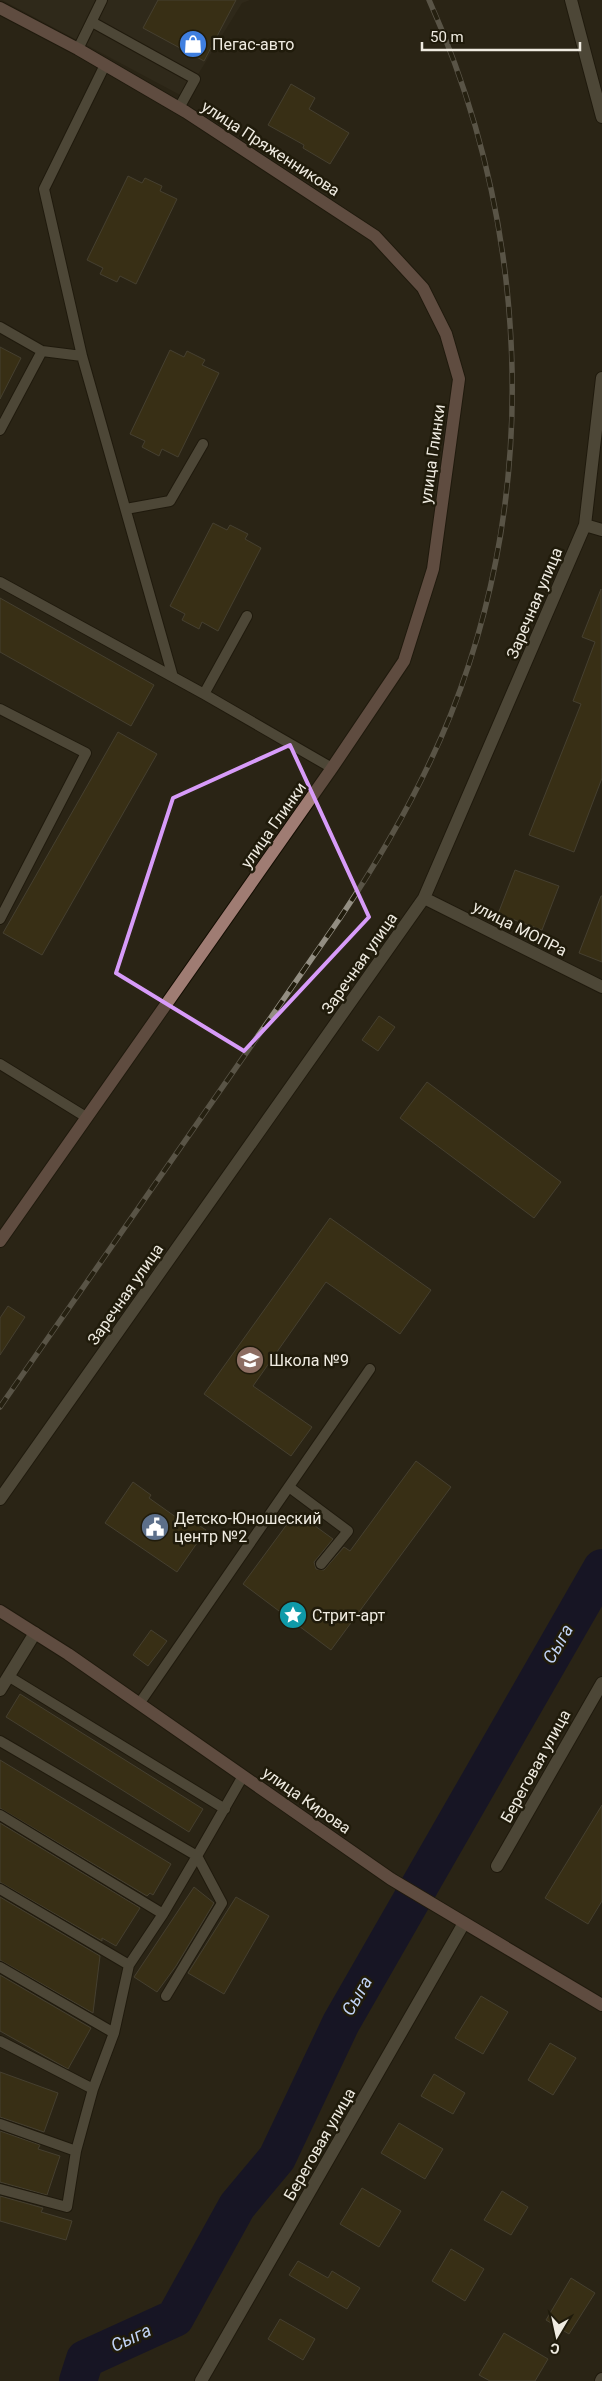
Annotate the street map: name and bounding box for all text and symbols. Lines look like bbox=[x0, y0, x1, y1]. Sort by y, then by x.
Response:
scale bar bbox=[422, 20, 580, 52]
text: 50 m bbox=[430, 28, 464, 46]
shop icon: Пегас-авто bbox=[178, 29, 208, 59]
place label: Пегас-авто bbox=[212, 35, 294, 54]
street label: улица Пряженникова bbox=[198, 97, 343, 200]
street label: улица Глинки bbox=[416, 403, 449, 505]
street label: Заречная улица bbox=[502, 545, 566, 662]
street label: улица Глинки bbox=[237, 779, 310, 872]
street label: улица МОПРа bbox=[470, 897, 570, 960]
street label: Заречная улица bbox=[318, 909, 401, 1017]
street label: Заречная улица bbox=[84, 1240, 167, 1348]
school or university icon: Школа №9 bbox=[235, 1345, 265, 1375]
place label: Школа №9 bbox=[269, 1351, 349, 1370]
place label: Детско-Юношеский центр №2 bbox=[174, 1509, 321, 1546]
public building icon: Детско-Юношеский центр №2 bbox=[140, 1512, 170, 1542]
place icon: Стрит-арт bbox=[278, 1600, 308, 1630]
place label: Стрит-арт bbox=[312, 1606, 386, 1625]
water label: Сыга bbox=[538, 1620, 577, 1667]
street label: Береговая улица bbox=[497, 1706, 574, 1826]
street label: улица Кирова bbox=[259, 1763, 354, 1838]
water label: Сыга bbox=[337, 1972, 376, 2019]
street label: Береговая улица bbox=[280, 2085, 359, 2204]
north arrow bbox=[532, 2311, 582, 2361]
water label: Сыга bbox=[107, 2319, 154, 2356]
text: С bbox=[549, 2340, 561, 2357]

